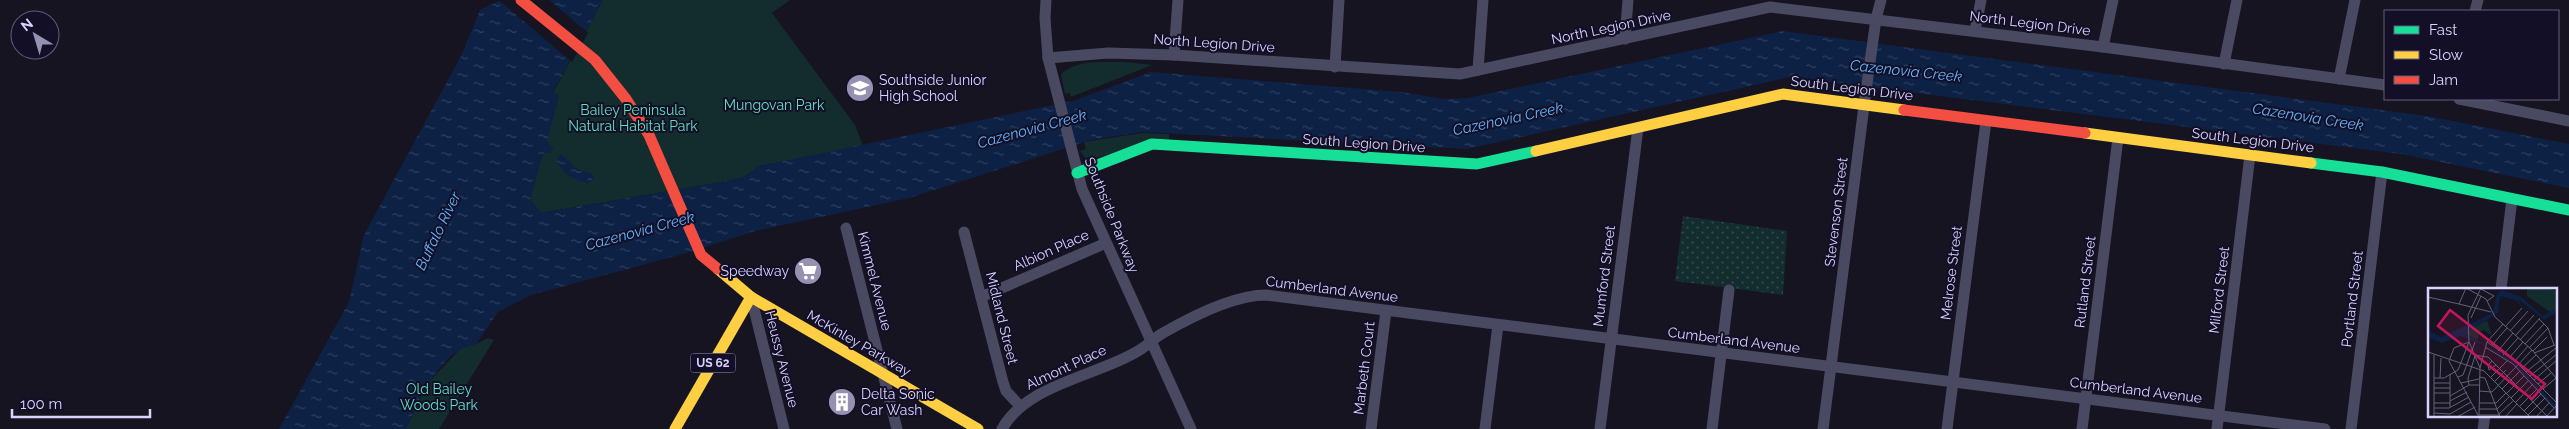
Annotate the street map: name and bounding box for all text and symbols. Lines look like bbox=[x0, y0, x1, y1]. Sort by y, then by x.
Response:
street label: North Legion Drive bbox=[1550, 7, 1672, 47]
street label: North Legion Drive bbox=[1969, 8, 2091, 38]
north arrow bbox=[10, 10, 60, 60]
legend bbox=[2384, 10, 2559, 100]
text: N bbox=[18, 15, 36, 34]
text: Fast bbox=[2429, 21, 2457, 39]
street label: North Legion Drive bbox=[1153, 31, 1275, 55]
text: Slow bbox=[2429, 46, 2463, 64]
water label: Cazenovia Creek bbox=[1849, 56, 1963, 86]
text: Jam bbox=[2429, 71, 2458, 89]
place label: Southside Junior High School bbox=[879, 72, 986, 104]
school or university icon: Southside Junior High School bbox=[845, 73, 875, 103]
street label: South Legion Drive bbox=[1790, 73, 1914, 103]
park label: Mungovan Park bbox=[724, 97, 825, 113]
water label: Cazenovia Creek bbox=[1451, 98, 1565, 140]
water label: Cazenovia Creek bbox=[2251, 99, 2365, 135]
park label: Bailey Peninsula Natural Habitat Park bbox=[568, 102, 698, 134]
water label: Cazenovia Creek bbox=[975, 106, 1089, 152]
street label: South Legion Drive bbox=[2191, 125, 2315, 155]
street label: South Legion Drive bbox=[1302, 131, 1426, 155]
street label: Southside Parkway bbox=[1082, 155, 1143, 275]
street label: Stevenson Street bbox=[1821, 156, 1851, 268]
water label: Buffalo River bbox=[411, 188, 465, 273]
water label: Cazenovia Creek bbox=[583, 208, 697, 254]
street label: Mumford Street bbox=[1590, 224, 1618, 328]
street label: Melrose Street bbox=[1937, 225, 1965, 321]
street label: Albion Place bbox=[1011, 226, 1091, 274]
street label: Kimmel Avenue bbox=[855, 230, 895, 332]
street label: Rutland Street bbox=[2071, 235, 2099, 329]
street label: Milford Street bbox=[2206, 245, 2232, 334]
street label: Portland Street bbox=[2338, 249, 2366, 348]
supermarket icon: Speedway bbox=[793, 256, 823, 286]
place label: Speedway bbox=[721, 263, 789, 279]
street label: Midland Street bbox=[983, 270, 1021, 366]
street label: Cumberland Avenue bbox=[1265, 273, 1399, 305]
inset map bbox=[2428, 288, 2556, 416]
street label: McKinley Parkway bbox=[804, 307, 914, 379]
street label: Heussy Avenue bbox=[762, 309, 802, 409]
street label: Marbeth Court bbox=[1350, 320, 1378, 416]
street label: Cumberland Avenue bbox=[1667, 324, 1801, 356]
street label: Almont Place bbox=[1023, 341, 1109, 393]
road number: US 62 bbox=[690, 353, 736, 372]
street label: Cumberland Avenue bbox=[2069, 374, 2203, 406]
park label: Old Bailey Woods Park bbox=[400, 381, 479, 413]
scale bar bbox=[12, 386, 150, 418]
place label: Delta Sonic Car Wash bbox=[861, 386, 935, 418]
building icon: Delta Sonic Car Wash bbox=[827, 387, 857, 417]
text: 100 m bbox=[20, 395, 62, 413]

